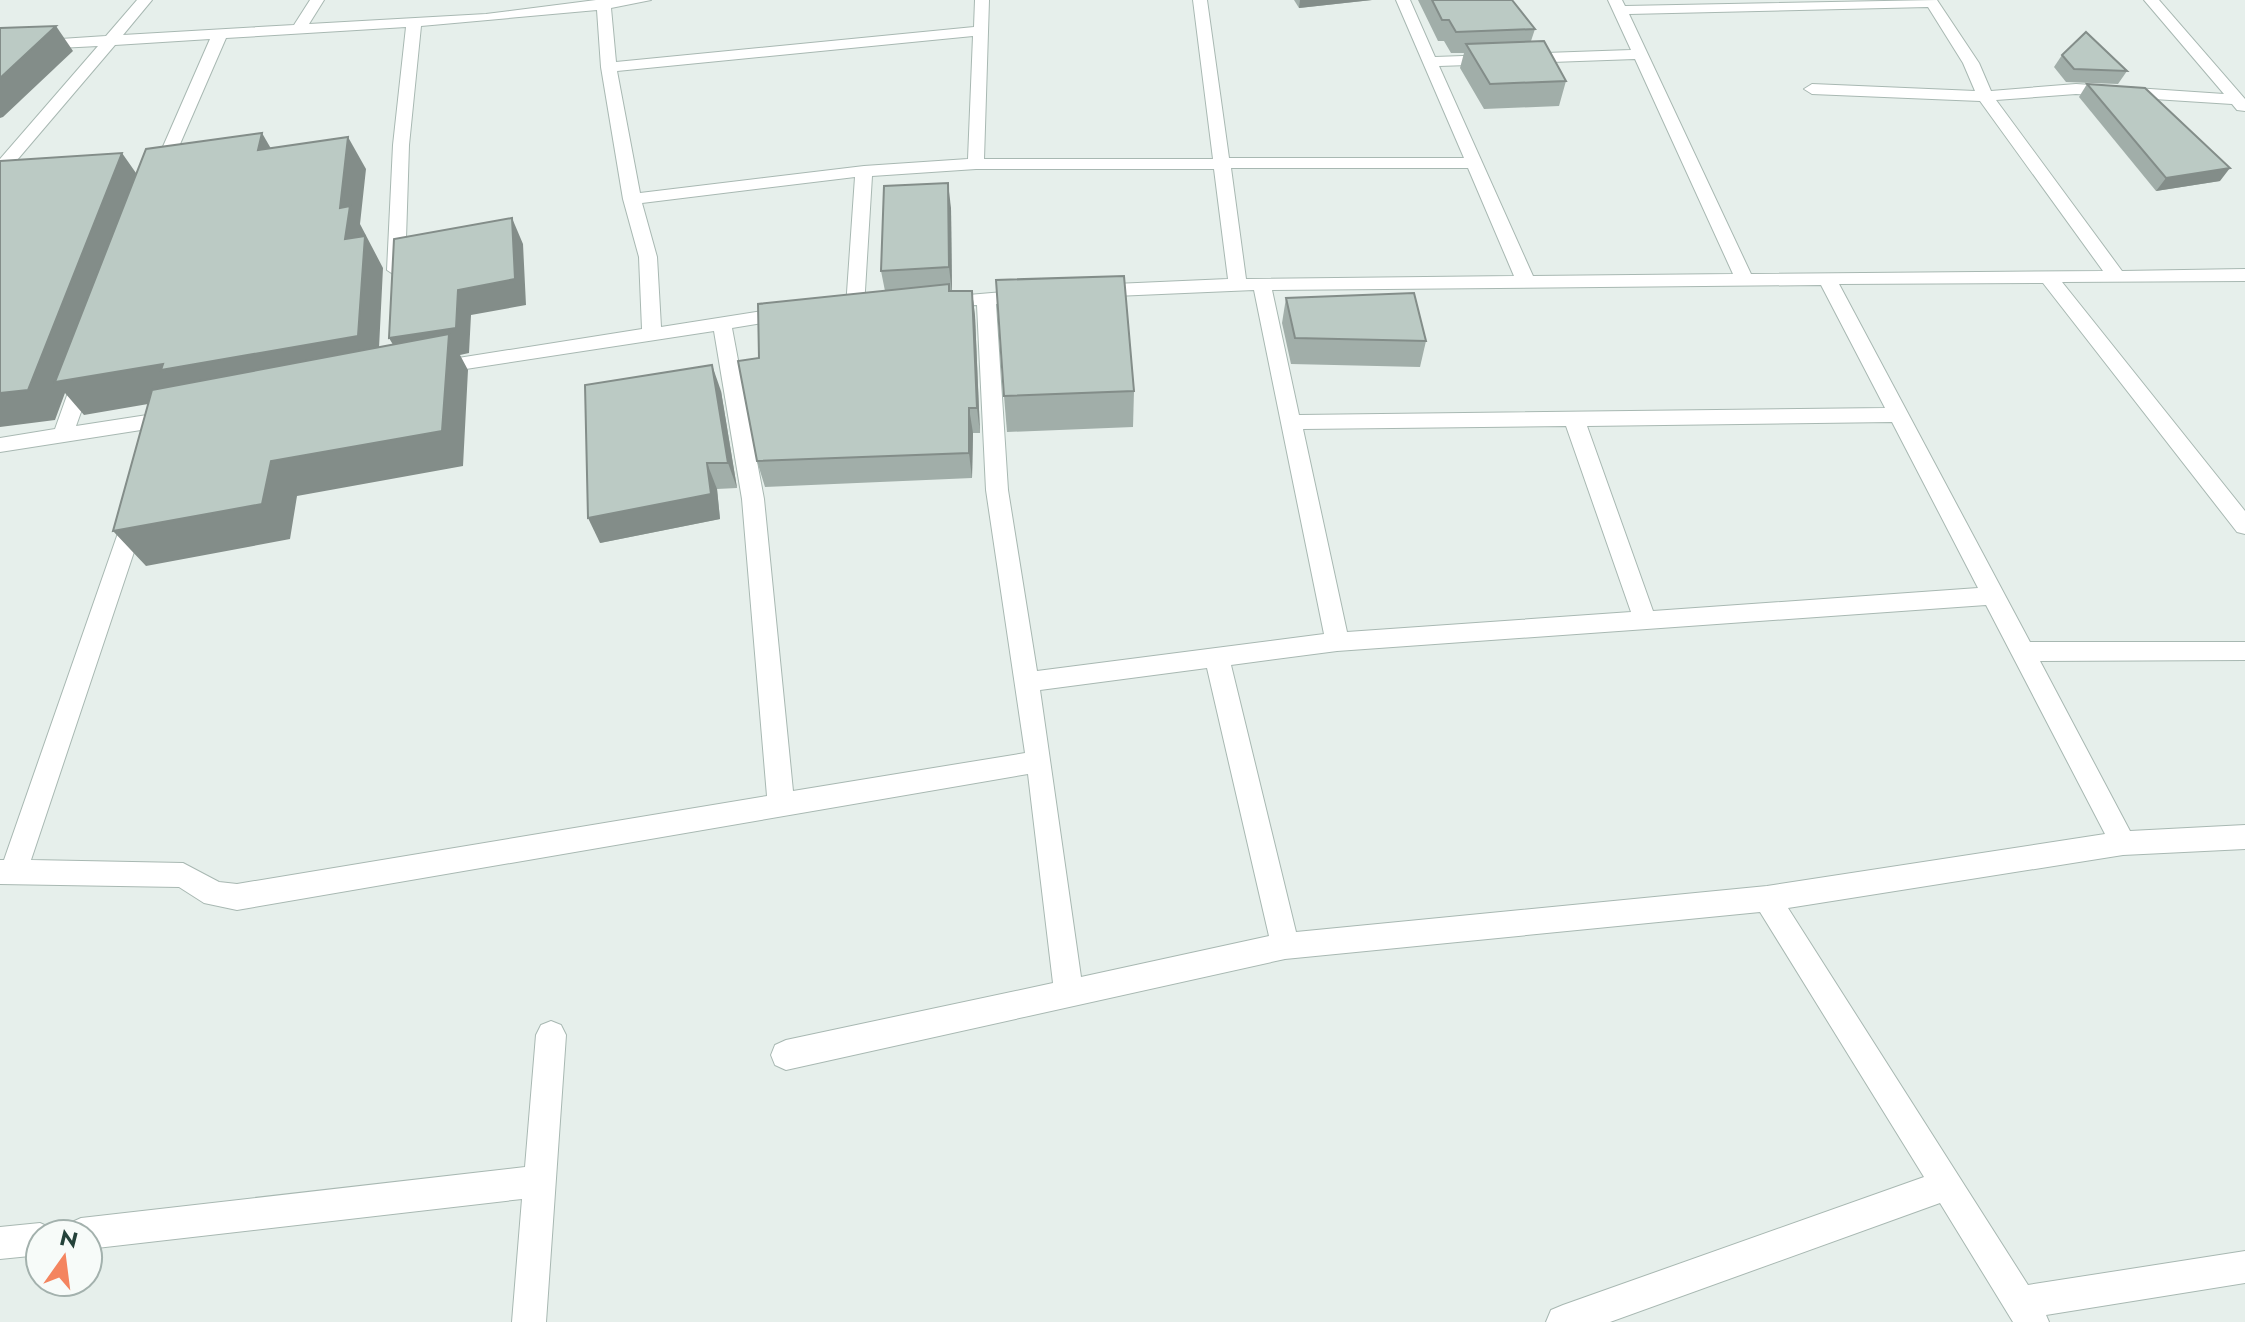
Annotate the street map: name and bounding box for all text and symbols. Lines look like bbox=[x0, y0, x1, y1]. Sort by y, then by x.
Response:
north arrow bbox=[24, 1218, 104, 1298]
text: N bbox=[56, 1221, 81, 1256]

